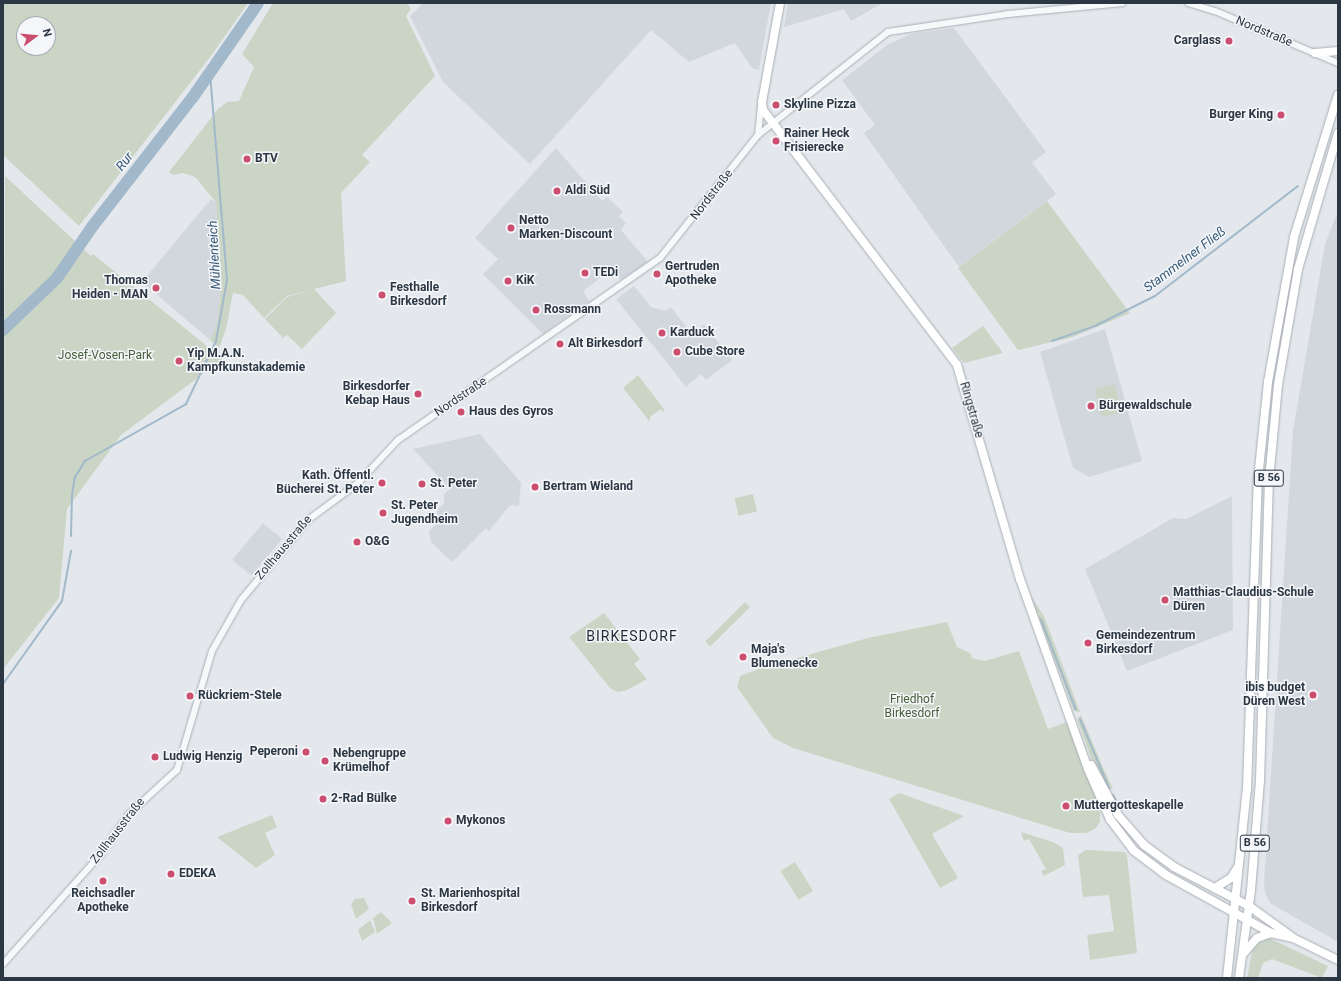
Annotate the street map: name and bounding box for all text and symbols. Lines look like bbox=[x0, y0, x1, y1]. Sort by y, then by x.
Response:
street label: Nordstraße bbox=[1234, 14, 1294, 50]
north arrow bbox=[16, 16, 56, 56]
text: N bbox=[40, 27, 54, 38]
place label: Carglass bbox=[1174, 34, 1221, 48]
marker: Carglass bbox=[1224, 36, 1234, 46]
place label: Skyline Pizza bbox=[784, 98, 856, 112]
marker: Skyline Pizza bbox=[771, 100, 781, 110]
place label: Burger King bbox=[1209, 108, 1273, 122]
marker: Burger King bbox=[1276, 110, 1286, 120]
place label: Rainer Heck Frisierecke bbox=[784, 127, 849, 155]
marker: Rainer Heck Frisierecke bbox=[771, 136, 781, 146]
water label: Rur bbox=[113, 150, 137, 174]
place label: BTV bbox=[255, 152, 278, 166]
marker: BTV bbox=[242, 154, 252, 164]
street label: Nordstraße bbox=[688, 167, 736, 223]
place label: Aldi Süd bbox=[565, 184, 610, 198]
marker: Aldi Süd bbox=[552, 186, 562, 196]
place label: Netto Marken-Discount bbox=[519, 214, 612, 242]
water label: Mühlenteich bbox=[205, 220, 225, 290]
marker: Netto Marken-Discount bbox=[506, 223, 516, 233]
water label: Stammelner Fließ bbox=[1141, 224, 1229, 296]
place label: Gertruden Apotheke bbox=[665, 260, 719, 288]
place label: TEDi bbox=[593, 266, 618, 280]
marker: TEDi bbox=[580, 268, 590, 278]
marker: Gertruden Apotheke bbox=[652, 269, 662, 279]
place label: Thomas Heiden - MAN bbox=[72, 274, 148, 302]
place label: KiK bbox=[516, 274, 534, 288]
marker: KiK bbox=[503, 276, 513, 286]
place label: Festhalle Birkesdorf bbox=[390, 281, 446, 309]
marker: Thomas Heiden - MAN bbox=[151, 283, 161, 293]
marker: Festhalle Birkesdorf bbox=[377, 290, 387, 300]
place label: Rossmann bbox=[544, 303, 601, 317]
marker: Rossmann bbox=[531, 305, 541, 315]
place label: Karduck bbox=[670, 326, 714, 340]
marker: Karduck bbox=[657, 328, 667, 338]
place label: Alt Birkesdorf bbox=[568, 337, 643, 351]
marker: Alt Birkesdorf bbox=[555, 339, 565, 349]
place label: Cube Store bbox=[685, 345, 745, 359]
place label: Yip M.A.N. Kampfkunstakademie bbox=[187, 347, 305, 375]
marker: Cube Store bbox=[672, 347, 682, 357]
park label: Josef-Vosen-Park bbox=[58, 349, 152, 363]
marker: Yip M.A.N. Kampfkunstakademie bbox=[174, 356, 184, 366]
street label: Nordstraße bbox=[432, 374, 490, 420]
place label: Birkesdorfer Kebap Haus bbox=[343, 380, 410, 408]
street label: Ringstraße bbox=[956, 380, 986, 440]
marker: Birkesdorfer Kebap Haus bbox=[413, 389, 423, 399]
place label: Bürgewaldschule bbox=[1099, 399, 1192, 413]
marker: Bürgewaldschule bbox=[1086, 401, 1096, 411]
place label: Haus des Gyros bbox=[469, 405, 554, 419]
marker: Haus des Gyros bbox=[456, 407, 466, 417]
place label: Kath. Öffentl. Bücherei St. Peter bbox=[276, 469, 374, 497]
road number: B 56 bbox=[1253, 469, 1285, 487]
place label: St. Peter bbox=[430, 477, 477, 491]
marker: Kath. Öffentl. Bücherei St. Peter bbox=[377, 478, 387, 488]
marker: St. Peter bbox=[417, 479, 427, 489]
place label: Bertram Wieland bbox=[543, 480, 633, 494]
marker: Bertram Wieland bbox=[530, 482, 540, 492]
place label: St. Peter Jugendheim bbox=[391, 499, 458, 527]
marker: St. Peter Jugendheim bbox=[378, 508, 388, 518]
street label: Zollhausstraße bbox=[253, 513, 315, 583]
place label: O&G bbox=[365, 535, 389, 549]
marker: O&G bbox=[352, 537, 362, 547]
place label: Matthias-Claudius-Schule Düren bbox=[1173, 586, 1314, 614]
marker: Matthias-Claudius-Schule Düren bbox=[1160, 595, 1170, 605]
district label: BIRKESDORF bbox=[586, 628, 678, 644]
place label: Gemeindezentrum Birkesdorf bbox=[1096, 629, 1195, 657]
marker: Gemeindezentrum Birkesdorf bbox=[1083, 638, 1093, 648]
place label: Maja's Blumenecke bbox=[751, 643, 818, 671]
marker: Maja's Blumenecke bbox=[738, 652, 748, 662]
place label: ibis budget Düren West bbox=[1243, 681, 1305, 709]
place label: Rückriem-Stele bbox=[198, 689, 282, 703]
marker: ibis budget Düren West bbox=[1308, 690, 1318, 700]
marker: Rückriem-Stele bbox=[185, 691, 195, 701]
park label: Friedhof Birkesdorf bbox=[885, 693, 939, 721]
place label: Peperoni bbox=[250, 745, 298, 759]
marker: Peperoni bbox=[301, 747, 311, 757]
place label: Nebengruppe Krümelhof bbox=[333, 747, 406, 775]
place label: Ludwig Henzig bbox=[163, 750, 242, 764]
marker: Ludwig Henzig bbox=[150, 752, 160, 762]
marker: Nebengruppe Krümelhof bbox=[320, 756, 330, 766]
place label: 2-Rad Bülke bbox=[331, 792, 397, 806]
marker: 2-Rad Bülke bbox=[318, 794, 328, 804]
street label: Zollhausstraße bbox=[88, 795, 148, 867]
place label: Muttergotteskapelle bbox=[1074, 799, 1183, 813]
marker: Muttergotteskapelle bbox=[1061, 801, 1071, 811]
place label: Mykonos bbox=[456, 814, 505, 828]
marker: Mykonos bbox=[443, 816, 453, 826]
road number: B 56 bbox=[1239, 834, 1271, 852]
place label: EDEKA bbox=[179, 867, 216, 881]
marker: EDEKA bbox=[166, 869, 176, 879]
marker: Reichsadler Apotheke bbox=[98, 876, 108, 886]
place label: Reichsadler Apotheke bbox=[71, 887, 135, 915]
place label: St. Marienhospital Birkesdorf bbox=[421, 887, 520, 915]
marker: St. Marienhospital Birkesdorf bbox=[406, 895, 418, 907]

